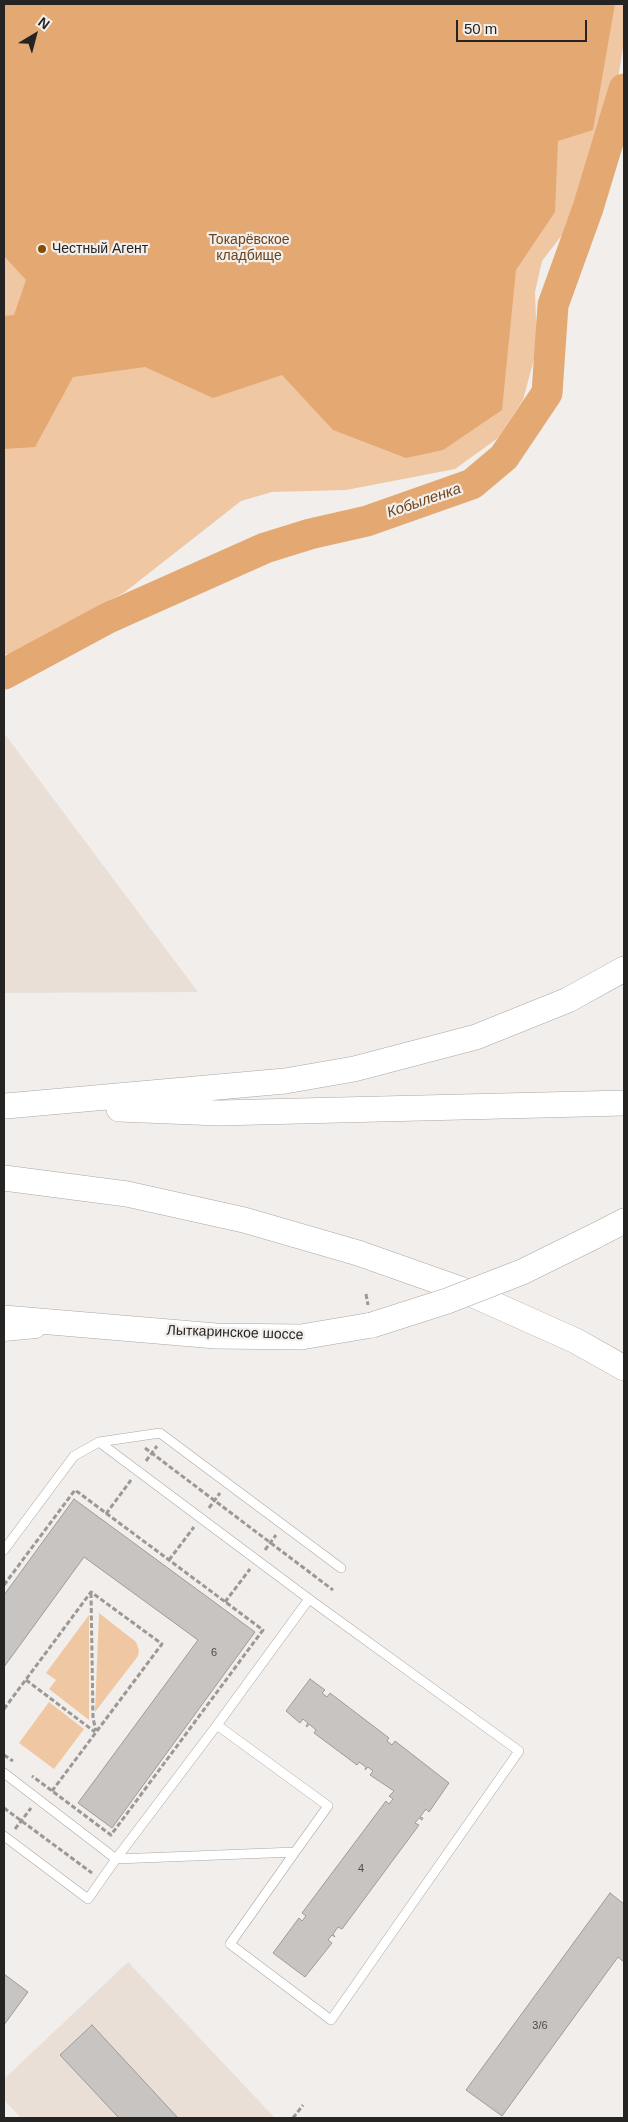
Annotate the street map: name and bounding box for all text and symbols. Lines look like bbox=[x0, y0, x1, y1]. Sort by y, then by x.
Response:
north arrow bbox=[10, 10, 60, 60]
scale bar bbox=[458, 10, 589, 42]
text: N bbox=[35, 14, 53, 32]
text: 50 m bbox=[464, 20, 497, 37]
park label: Токарёвское кладбище bbox=[208, 232, 290, 264]
place label: Честный Агент bbox=[52, 241, 148, 257]
marker: Честный Агент bbox=[36, 243, 48, 255]
water label: Кобыленка bbox=[385, 480, 463, 522]
street label: Лыткаринское шоссе bbox=[166, 1322, 304, 1344]
house number: 6 bbox=[211, 1646, 217, 1660]
house number: 4 bbox=[358, 1862, 364, 1876]
house number: 3/6 bbox=[532, 2019, 548, 2033]

